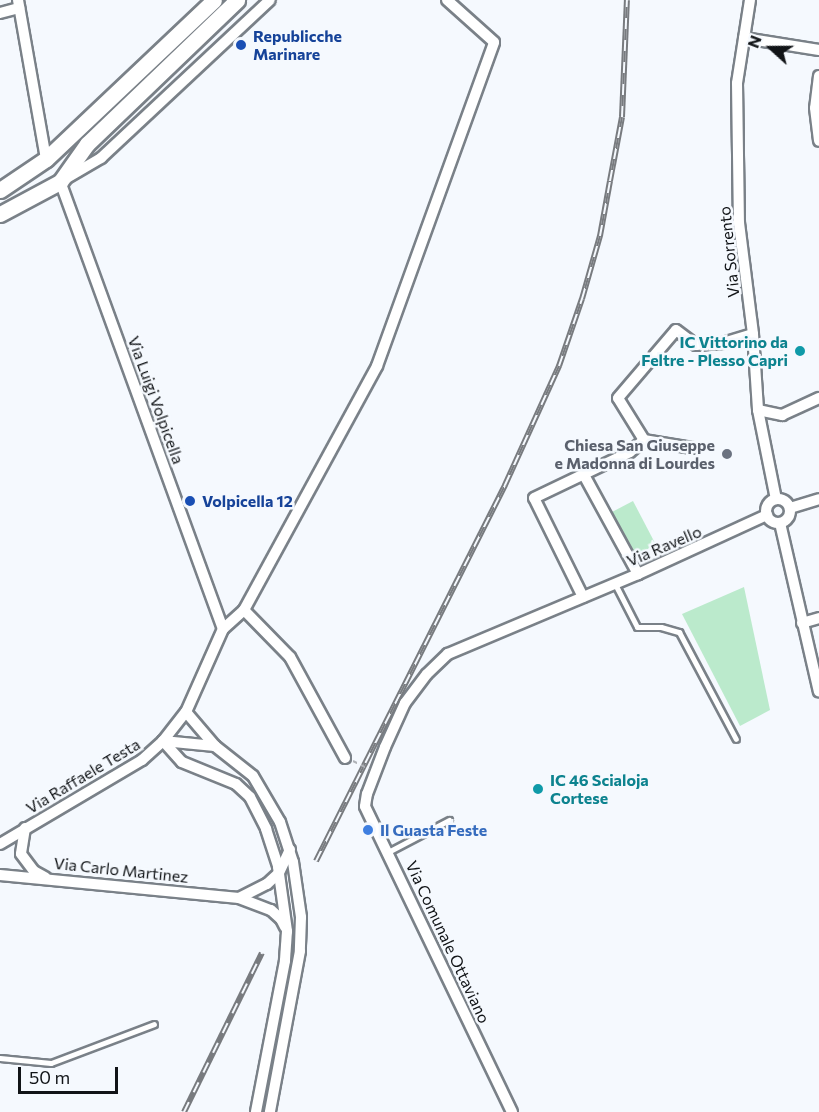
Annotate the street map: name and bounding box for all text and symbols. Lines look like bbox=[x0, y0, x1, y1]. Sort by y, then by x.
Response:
north arrow bbox=[741, 18, 801, 78]
place label: Republicche Marinare bbox=[253, 26, 342, 64]
text: N bbox=[743, 32, 765, 50]
marker: Republicche Marinare bbox=[234, 38, 248, 52]
street label: Via Sorrento bbox=[715, 205, 743, 299]
place label: IC Vittorino da Feltre - Plesso Capri bbox=[641, 332, 788, 370]
street label: Via Luigi Volpicella bbox=[124, 334, 188, 466]
marker: IC Vittorino da Feltre - Plesso Capri bbox=[793, 344, 807, 358]
place label: Chiesa San Giuseppe e Madonna di Lourdes bbox=[554, 435, 715, 473]
marker: Chiesa San Giuseppe e Madonna di Lourdes bbox=[720, 447, 734, 461]
place label: Volpicella 12 bbox=[202, 491, 293, 511]
marker: Volpicella 12 bbox=[183, 494, 197, 508]
street label: Via Ravello bbox=[624, 522, 704, 570]
street label: Via Raffaele Testa bbox=[22, 734, 144, 818]
place label: IC 46 Scialoja Cortese bbox=[550, 770, 649, 808]
marker: IC 46 Scialoja Cortese bbox=[531, 782, 545, 796]
place label: Il Guasta Feste bbox=[380, 820, 487, 840]
marker: Il Guasta Feste bbox=[361, 823, 375, 837]
street label: Via Carlo Martinez bbox=[53, 853, 189, 887]
street label: Via Comunale Ottaviano bbox=[402, 858, 494, 1026]
scale bar bbox=[21, 1055, 122, 1093]
text: 50 m bbox=[29, 1066, 70, 1088]

